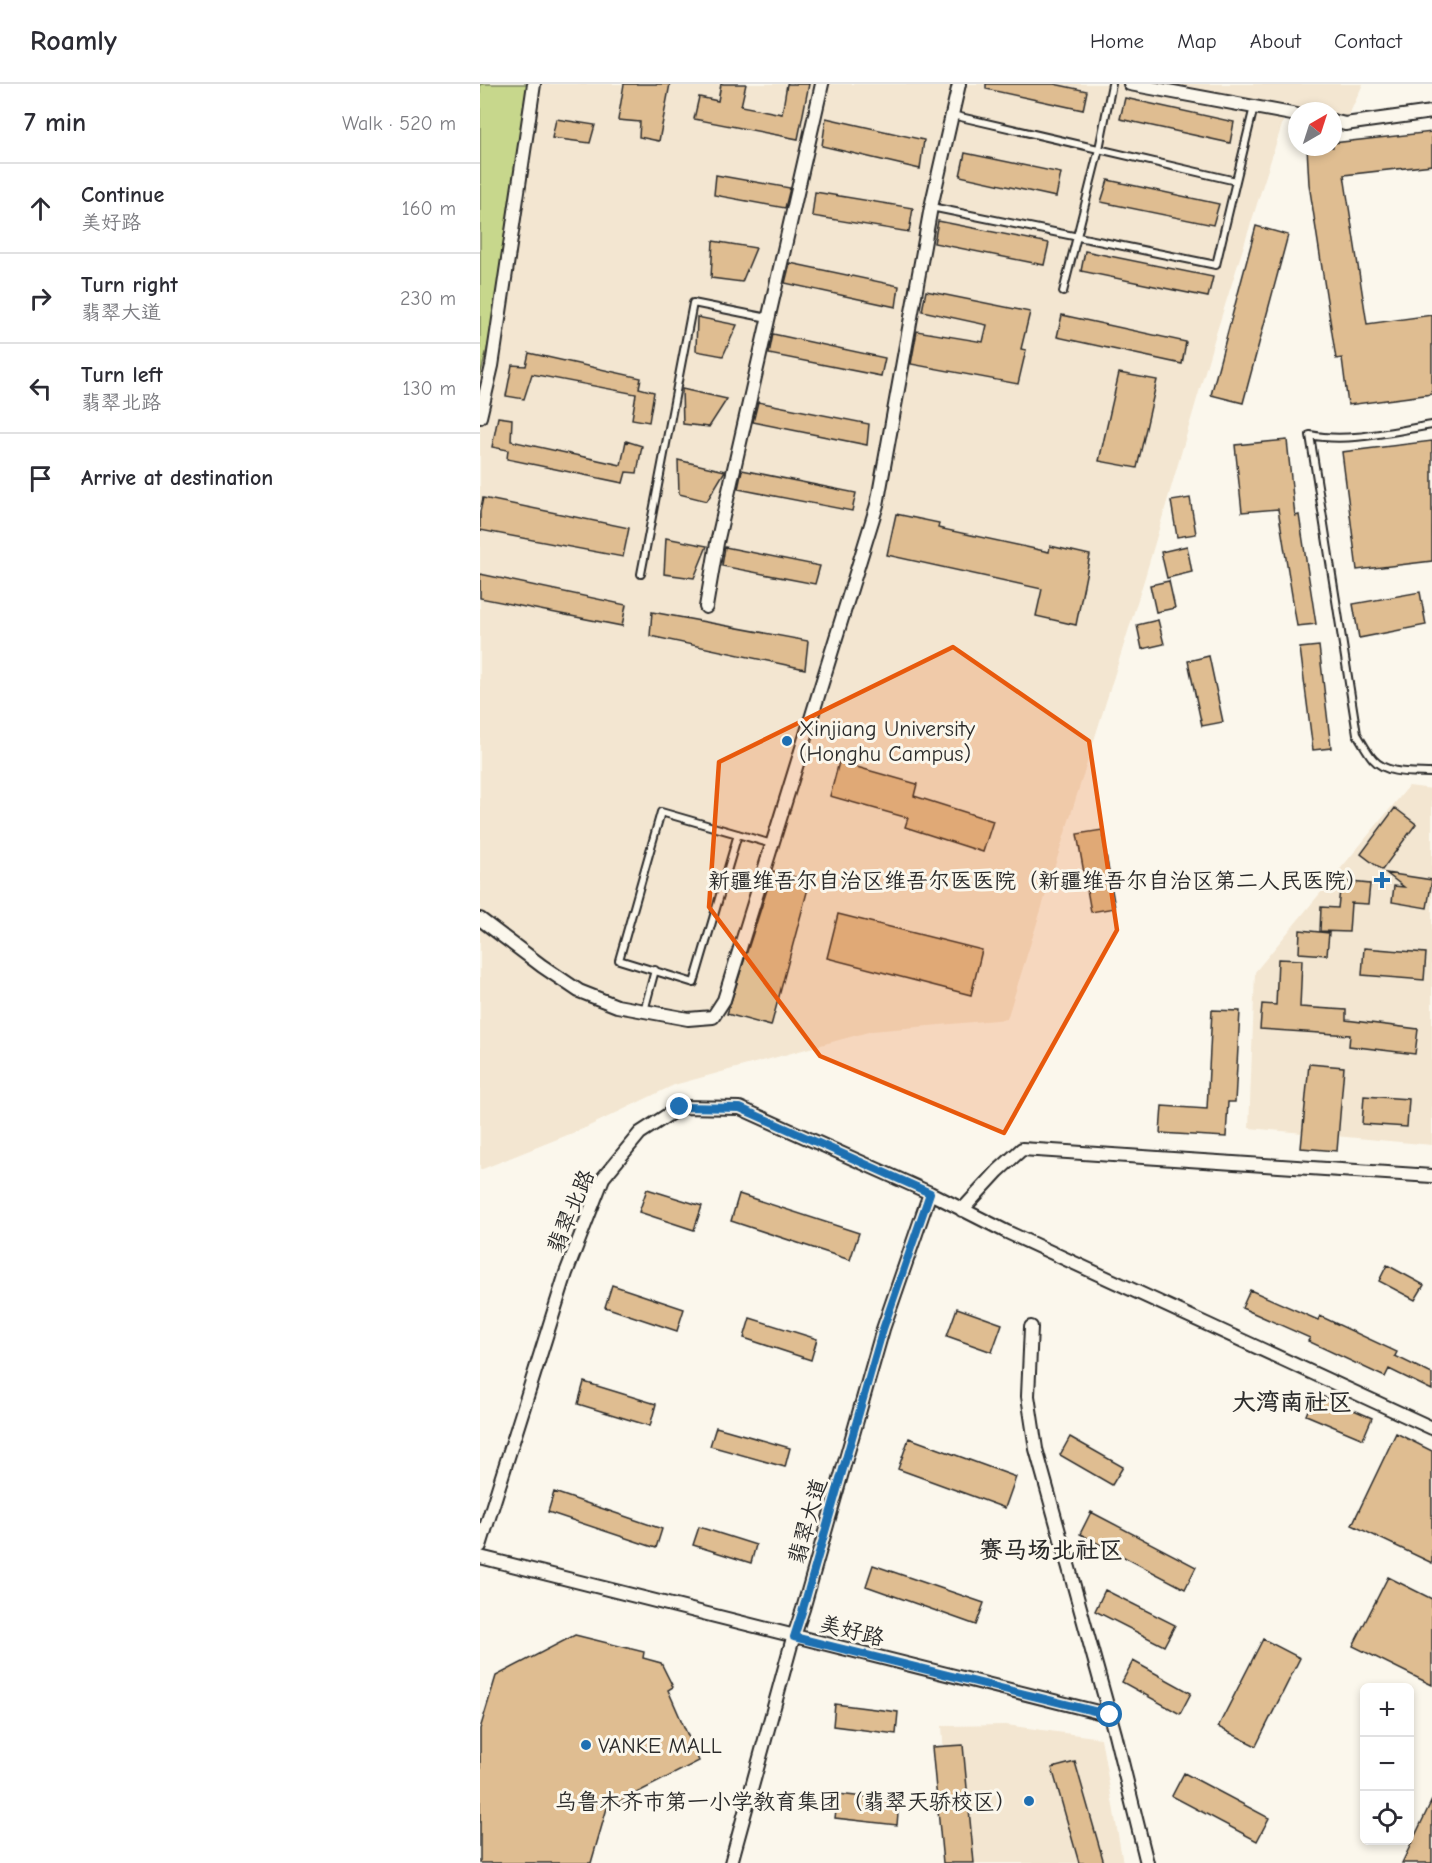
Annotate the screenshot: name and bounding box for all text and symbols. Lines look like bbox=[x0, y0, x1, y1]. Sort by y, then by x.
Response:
text: Roamly bbox=[30, 25, 117, 57]
text: Home bbox=[1090, 29, 1144, 53]
text: Map bbox=[1177, 29, 1217, 53]
text: About bbox=[1250, 29, 1301, 53]
text: Contact bbox=[1334, 29, 1402, 53]
north arrow bbox=[1288, 102, 1342, 156]
text: 7 min bbox=[24, 108, 86, 138]
text: Walk · 520 m bbox=[342, 112, 456, 135]
text: Continue bbox=[81, 182, 164, 208]
icon: ahead bbox=[24, 192, 57, 225]
text: 160 m bbox=[402, 197, 456, 220]
text: 美好路 bbox=[81, 211, 141, 234]
text: Turn right bbox=[81, 272, 178, 298]
icon: right bbox=[24, 282, 57, 315]
text: 230 m bbox=[400, 287, 456, 310]
text: 翡翠大道 bbox=[81, 301, 161, 324]
text: Turn left bbox=[81, 362, 163, 388]
icon: left bbox=[24, 372, 57, 405]
text: 130 m bbox=[403, 377, 456, 400]
text: 翡翠北路 bbox=[81, 391, 161, 414]
icon: arrive bbox=[24, 462, 57, 495]
text: Arrive at destination bbox=[81, 465, 273, 491]
place label: Xinjiang University (Honghu Campus) bbox=[799, 716, 975, 767]
marker: Xinjiang University (Honghu Campus) bbox=[780, 734, 794, 748]
place label: 新疆维吾尔自治区维吾尔医医院（新疆维吾尔自治区第二人民医院） bbox=[708, 868, 1368, 894]
marker: 新疆维吾尔自治区维吾尔医医院（新疆维吾尔自治区第二人民医院） bbox=[1373, 871, 1391, 889]
route end bbox=[666, 1093, 692, 1119]
street label: 翡翠北路 bbox=[542, 1166, 600, 1257]
district label: 大湾南社区 bbox=[1232, 1388, 1352, 1416]
street label: 翡翠大道 bbox=[783, 1475, 833, 1567]
district label: 赛马场北社区 bbox=[979, 1536, 1123, 1564]
street label: 美好路 bbox=[817, 1610, 887, 1652]
map controls bbox=[1360, 1683, 1414, 1845]
button: + bbox=[1360, 1683, 1414, 1737]
route start bbox=[1096, 1701, 1122, 1727]
place label: VANKE MALL bbox=[598, 1733, 722, 1759]
button: − bbox=[1360, 1737, 1414, 1791]
marker: VANKE MALL bbox=[579, 1738, 593, 1752]
place label: 乌鲁木齐市第一小学教育集团（翡翠天骄校区） bbox=[555, 1789, 1017, 1815]
button: locate bbox=[1360, 1791, 1414, 1845]
marker: 乌鲁木齐市第一小学教育集团（翡翠天骄校区） bbox=[1022, 1794, 1036, 1808]

